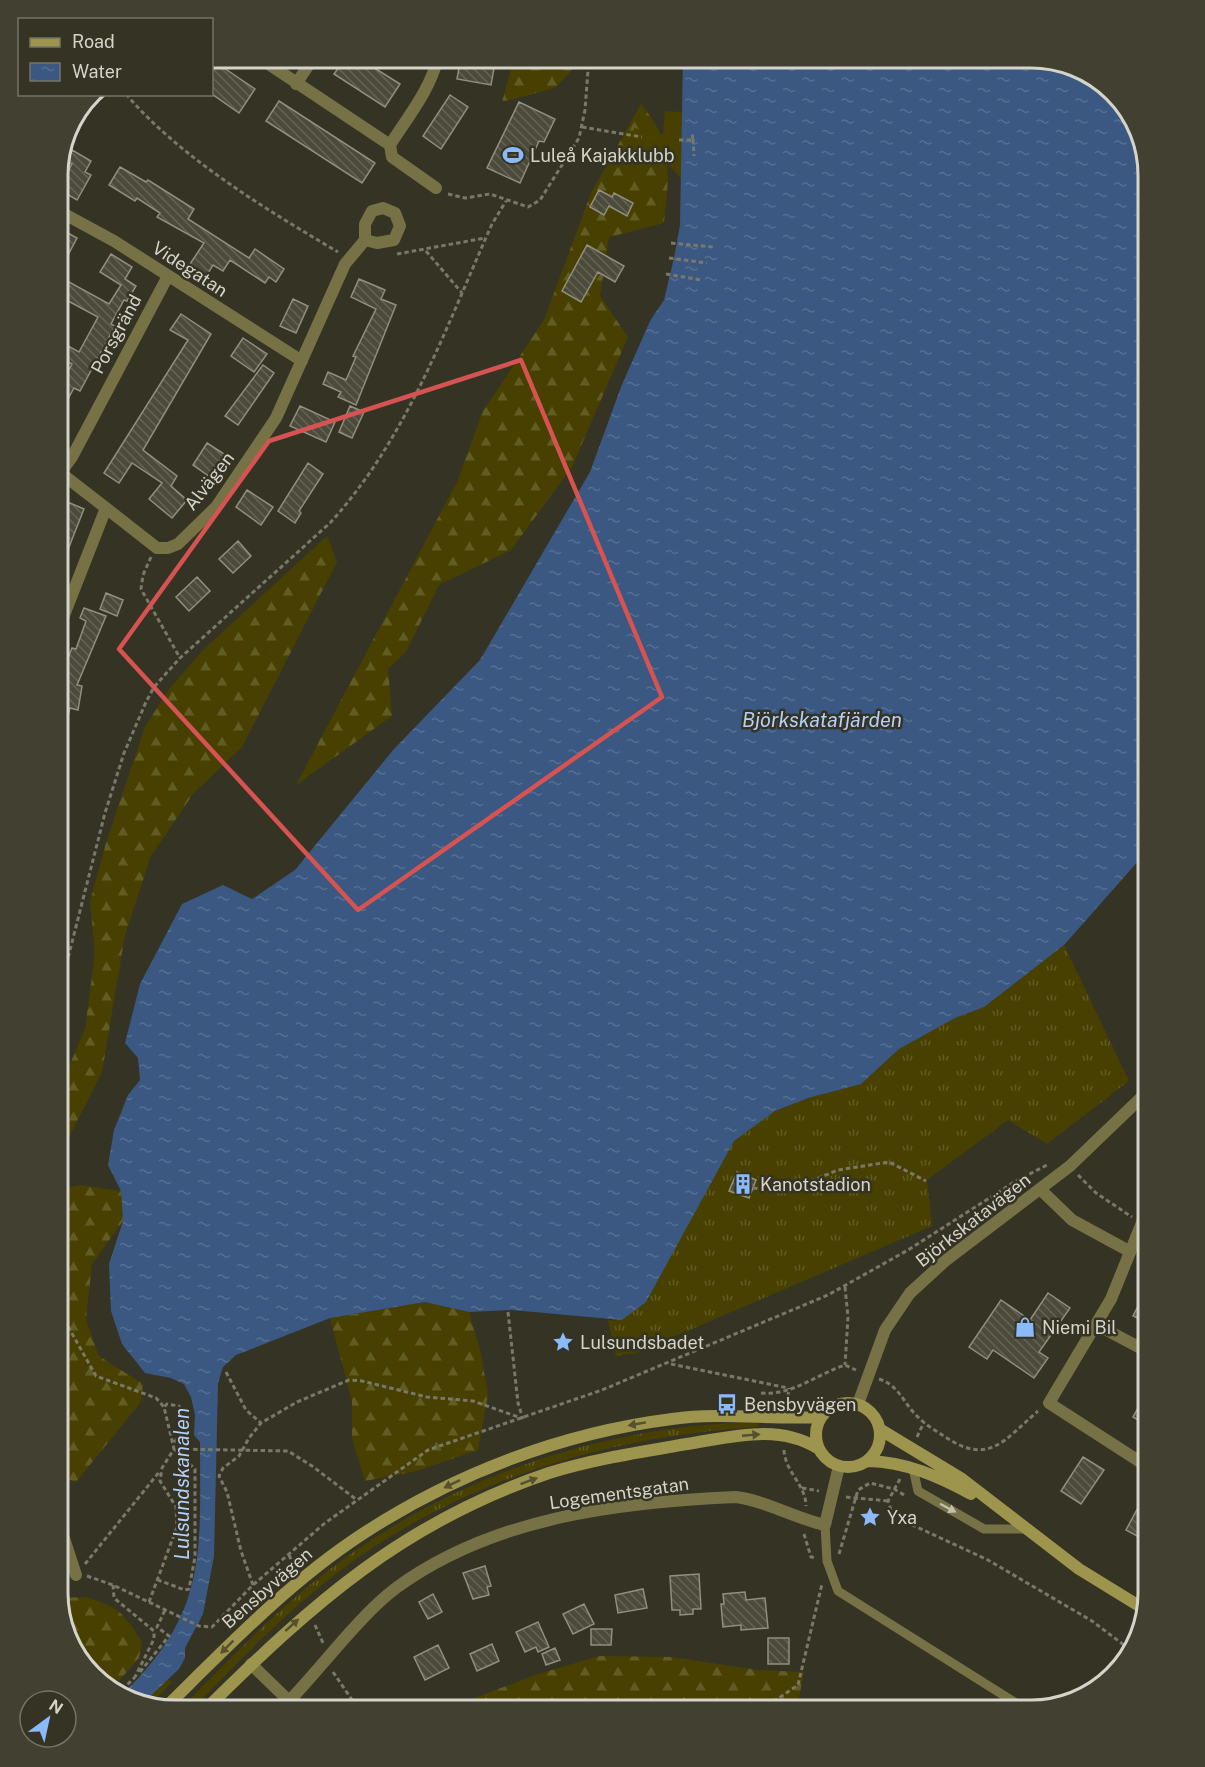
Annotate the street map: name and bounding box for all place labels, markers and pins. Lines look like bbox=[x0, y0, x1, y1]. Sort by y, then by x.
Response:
sports icon: Luleå Kajakklubb bbox=[501, 143, 525, 167]
place label: Luleå Kajakklubb bbox=[530, 145, 675, 166]
building icon: Kanotstadion bbox=[731, 1172, 755, 1196]
place label: Kanotstadion bbox=[760, 1174, 871, 1195]
shop icon: Niemi Bil bbox=[1013, 1315, 1037, 1339]
place label: Niemi Bil bbox=[1042, 1317, 1117, 1338]
place icon: Lulsundsbadet bbox=[551, 1330, 575, 1354]
place label: Lulsundsbadet bbox=[580, 1332, 704, 1353]
bus stop icon: Bensbyvägen bbox=[715, 1392, 739, 1416]
place label: Bensbyvägen bbox=[744, 1394, 856, 1415]
place icon: Yxa bbox=[858, 1505, 882, 1529]
place label: Yxa bbox=[887, 1507, 917, 1528]

